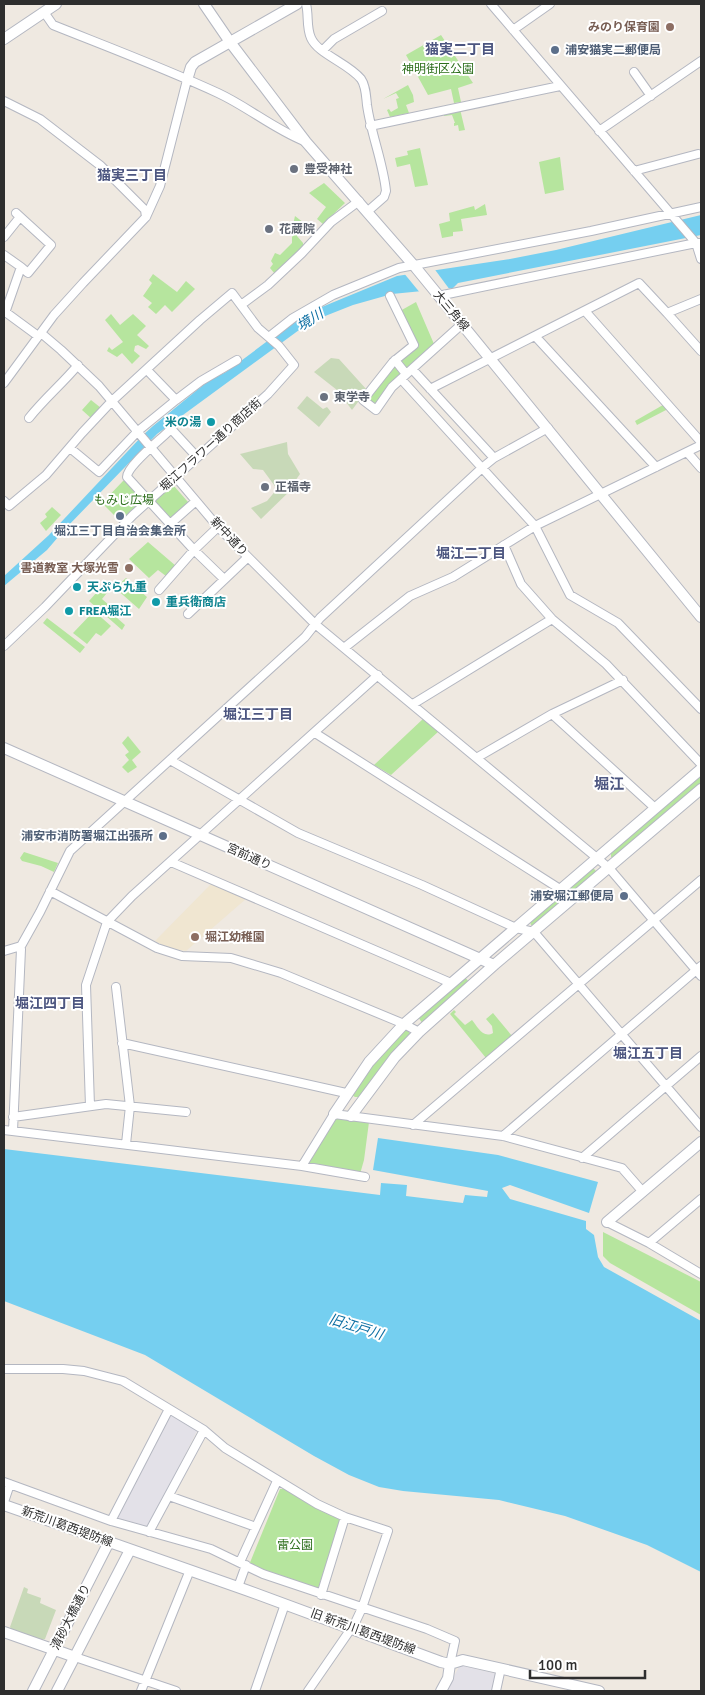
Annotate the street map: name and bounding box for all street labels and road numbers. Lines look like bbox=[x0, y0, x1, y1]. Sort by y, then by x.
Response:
street label: 大三角線 bbox=[430, 288, 472, 334]
street label: 堀江フラワー通り商店街 bbox=[157, 395, 265, 495]
street label: 新中通り bbox=[207, 514, 251, 560]
street label: 宮前通り bbox=[224, 840, 274, 874]
street label: 新荒川葛西堤防線 bbox=[19, 1504, 115, 1550]
street label: 清砂大橋通り bbox=[48, 1582, 94, 1652]
street label: 旧 新荒川葛西堤防線 bbox=[308, 1606, 418, 1658]

